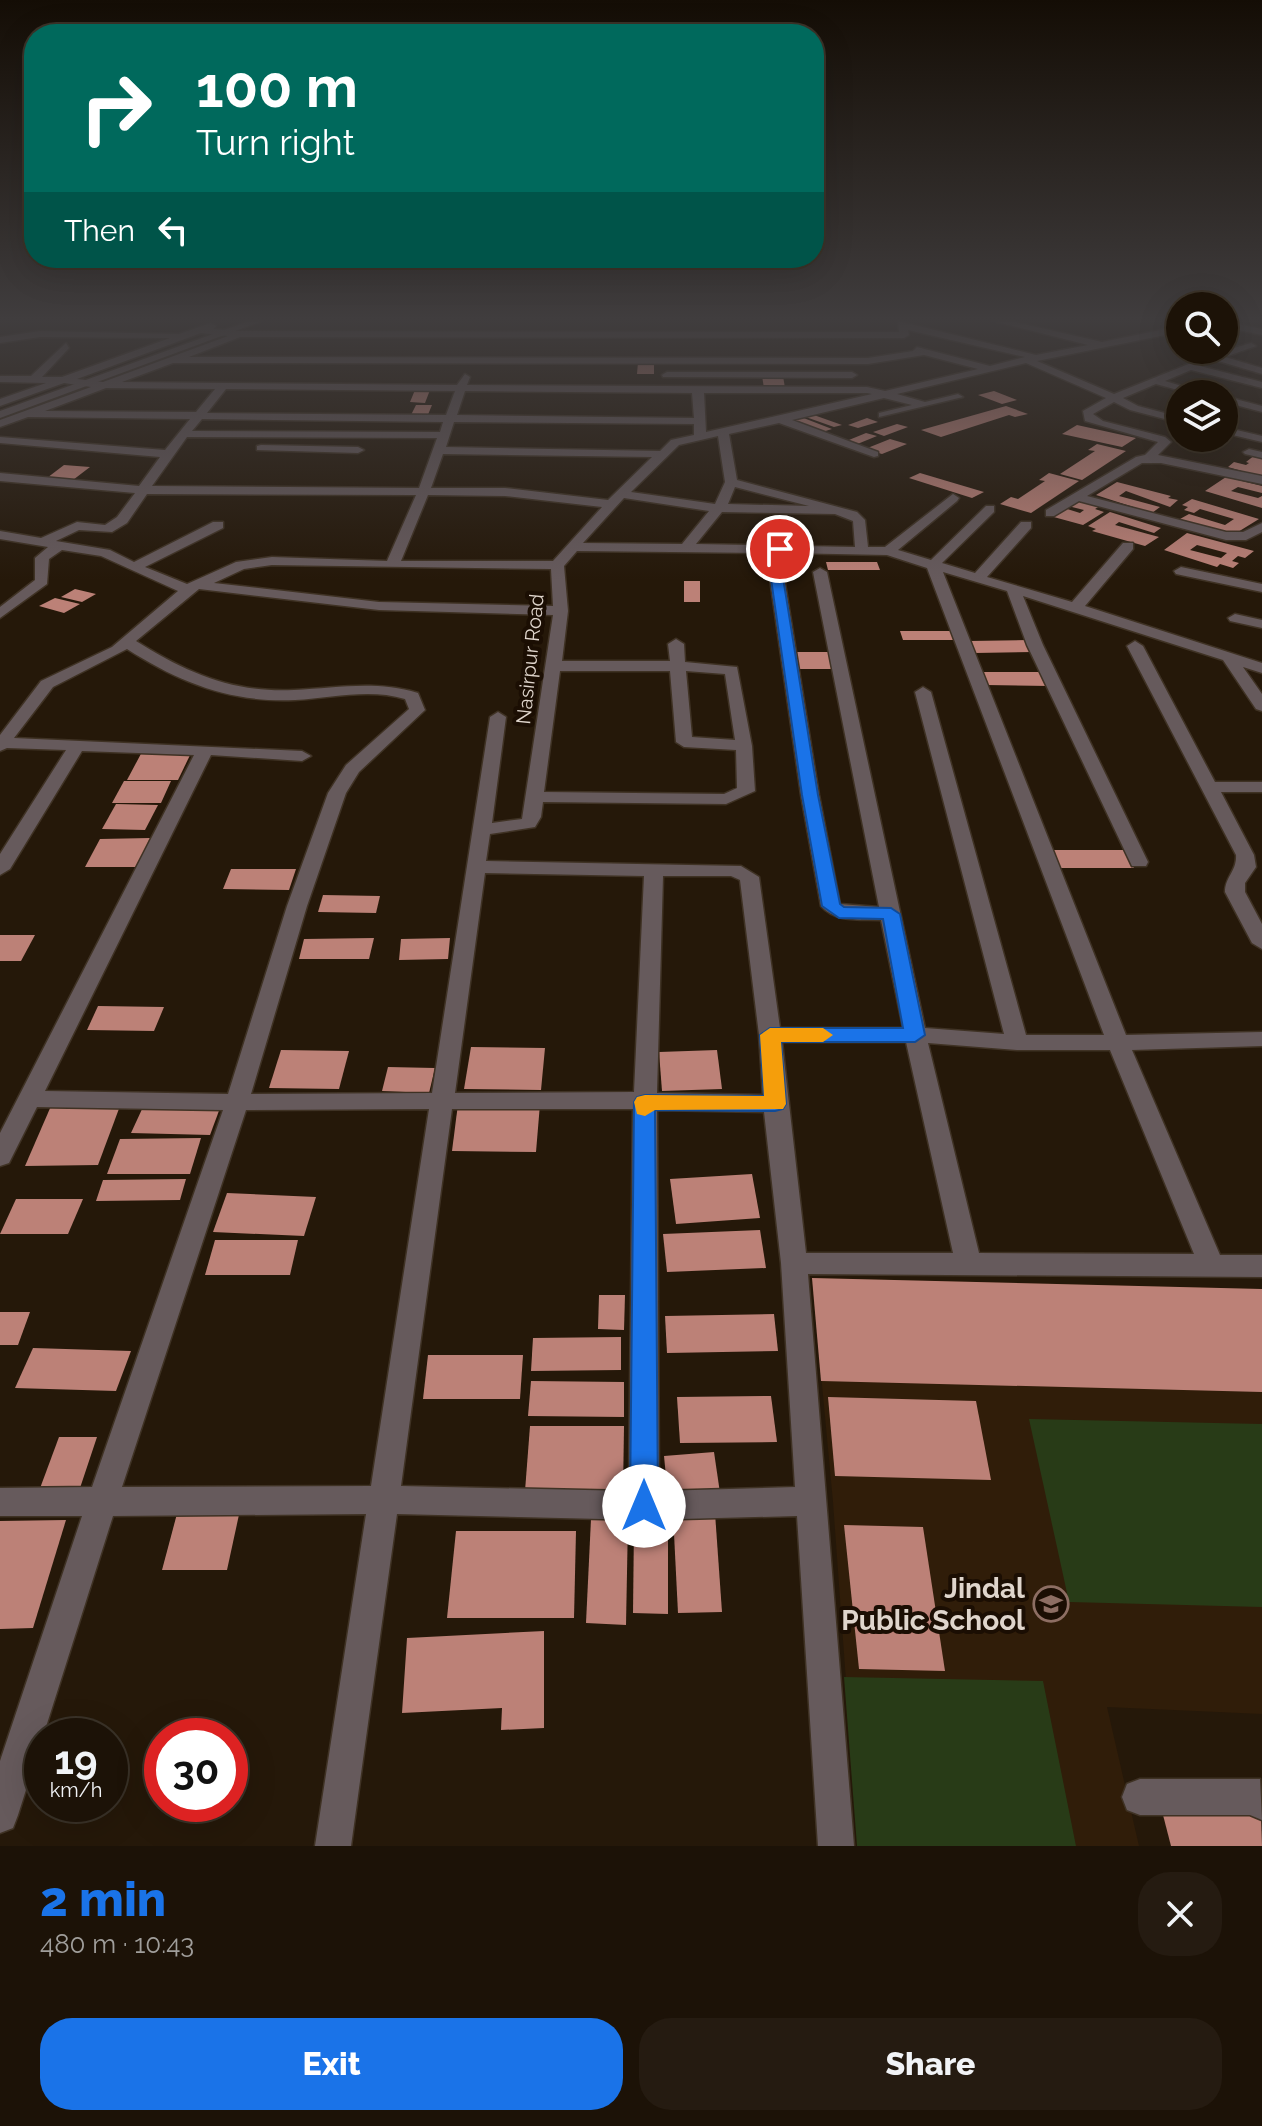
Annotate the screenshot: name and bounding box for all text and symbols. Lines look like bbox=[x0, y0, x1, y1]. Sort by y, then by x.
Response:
text: 100 m bbox=[196, 54, 358, 120]
icon: right bbox=[64, 56, 168, 160]
text: Turn right bbox=[196, 121, 355, 163]
icon: left bbox=[151, 208, 195, 252]
text: Then bbox=[64, 213, 135, 248]
map controls bbox=[1166, 292, 1238, 452]
button: search bbox=[1166, 292, 1238, 364]
button: layers bbox=[1166, 380, 1238, 452]
pin bbox=[746, 515, 814, 583]
icon: arrive bbox=[758, 527, 802, 571]
street label: Nasirpur Road bbox=[511, 593, 549, 725]
position arrow bbox=[602, 1464, 686, 1548]
place label: Jindal Public School bbox=[841, 1572, 1025, 1637]
school or university icon: Jindal Public School bbox=[1032, 1585, 1070, 1623]
speed limit sign: 30 bbox=[144, 1718, 248, 1822]
text: 19 bbox=[54, 1736, 98, 1783]
text: km/h bbox=[50, 1778, 102, 1802]
text: 2 min bbox=[40, 1871, 166, 1927]
button: close bbox=[1138, 1872, 1222, 1956]
text: 480 m · 10:43 bbox=[40, 1929, 194, 1959]
button: Exit bbox=[40, 2018, 623, 2110]
button: Share bbox=[639, 2018, 1222, 2110]

